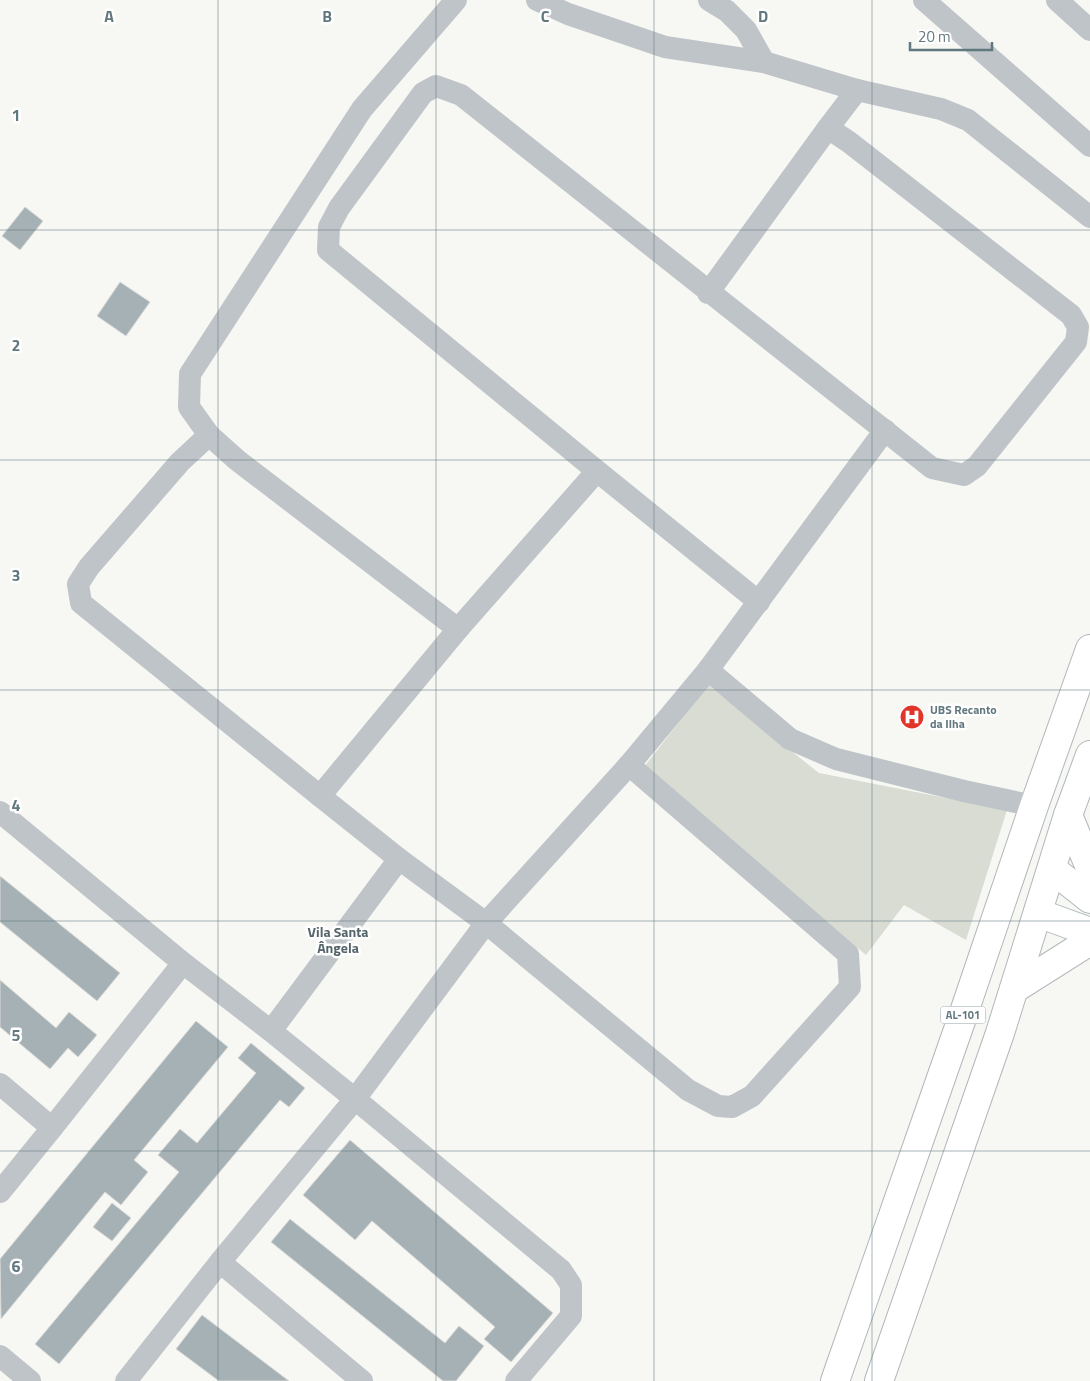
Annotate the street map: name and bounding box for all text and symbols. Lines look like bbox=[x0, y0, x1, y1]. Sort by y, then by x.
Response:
text: A bbox=[104, 4, 114, 28]
text: B bbox=[322, 4, 332, 28]
text: C bbox=[541, 4, 550, 28]
text: D bbox=[758, 4, 768, 28]
scale bar bbox=[910, 20, 992, 52]
text: 20 m bbox=[918, 25, 951, 48]
text: 1 bbox=[12, 103, 20, 127]
text: 2 bbox=[12, 333, 20, 357]
text: 3 bbox=[12, 563, 20, 587]
place label: UBS Recanto da Ilha bbox=[930, 700, 997, 733]
hospital icon: UBS Recanto da Ilha bbox=[899, 704, 925, 730]
text: 4 bbox=[12, 793, 21, 817]
district label: Vila Santa Ângela bbox=[308, 921, 368, 958]
road number: AL-101 bbox=[940, 1006, 986, 1024]
text: 5 bbox=[12, 1023, 21, 1047]
text: 6 bbox=[12, 1254, 21, 1278]

